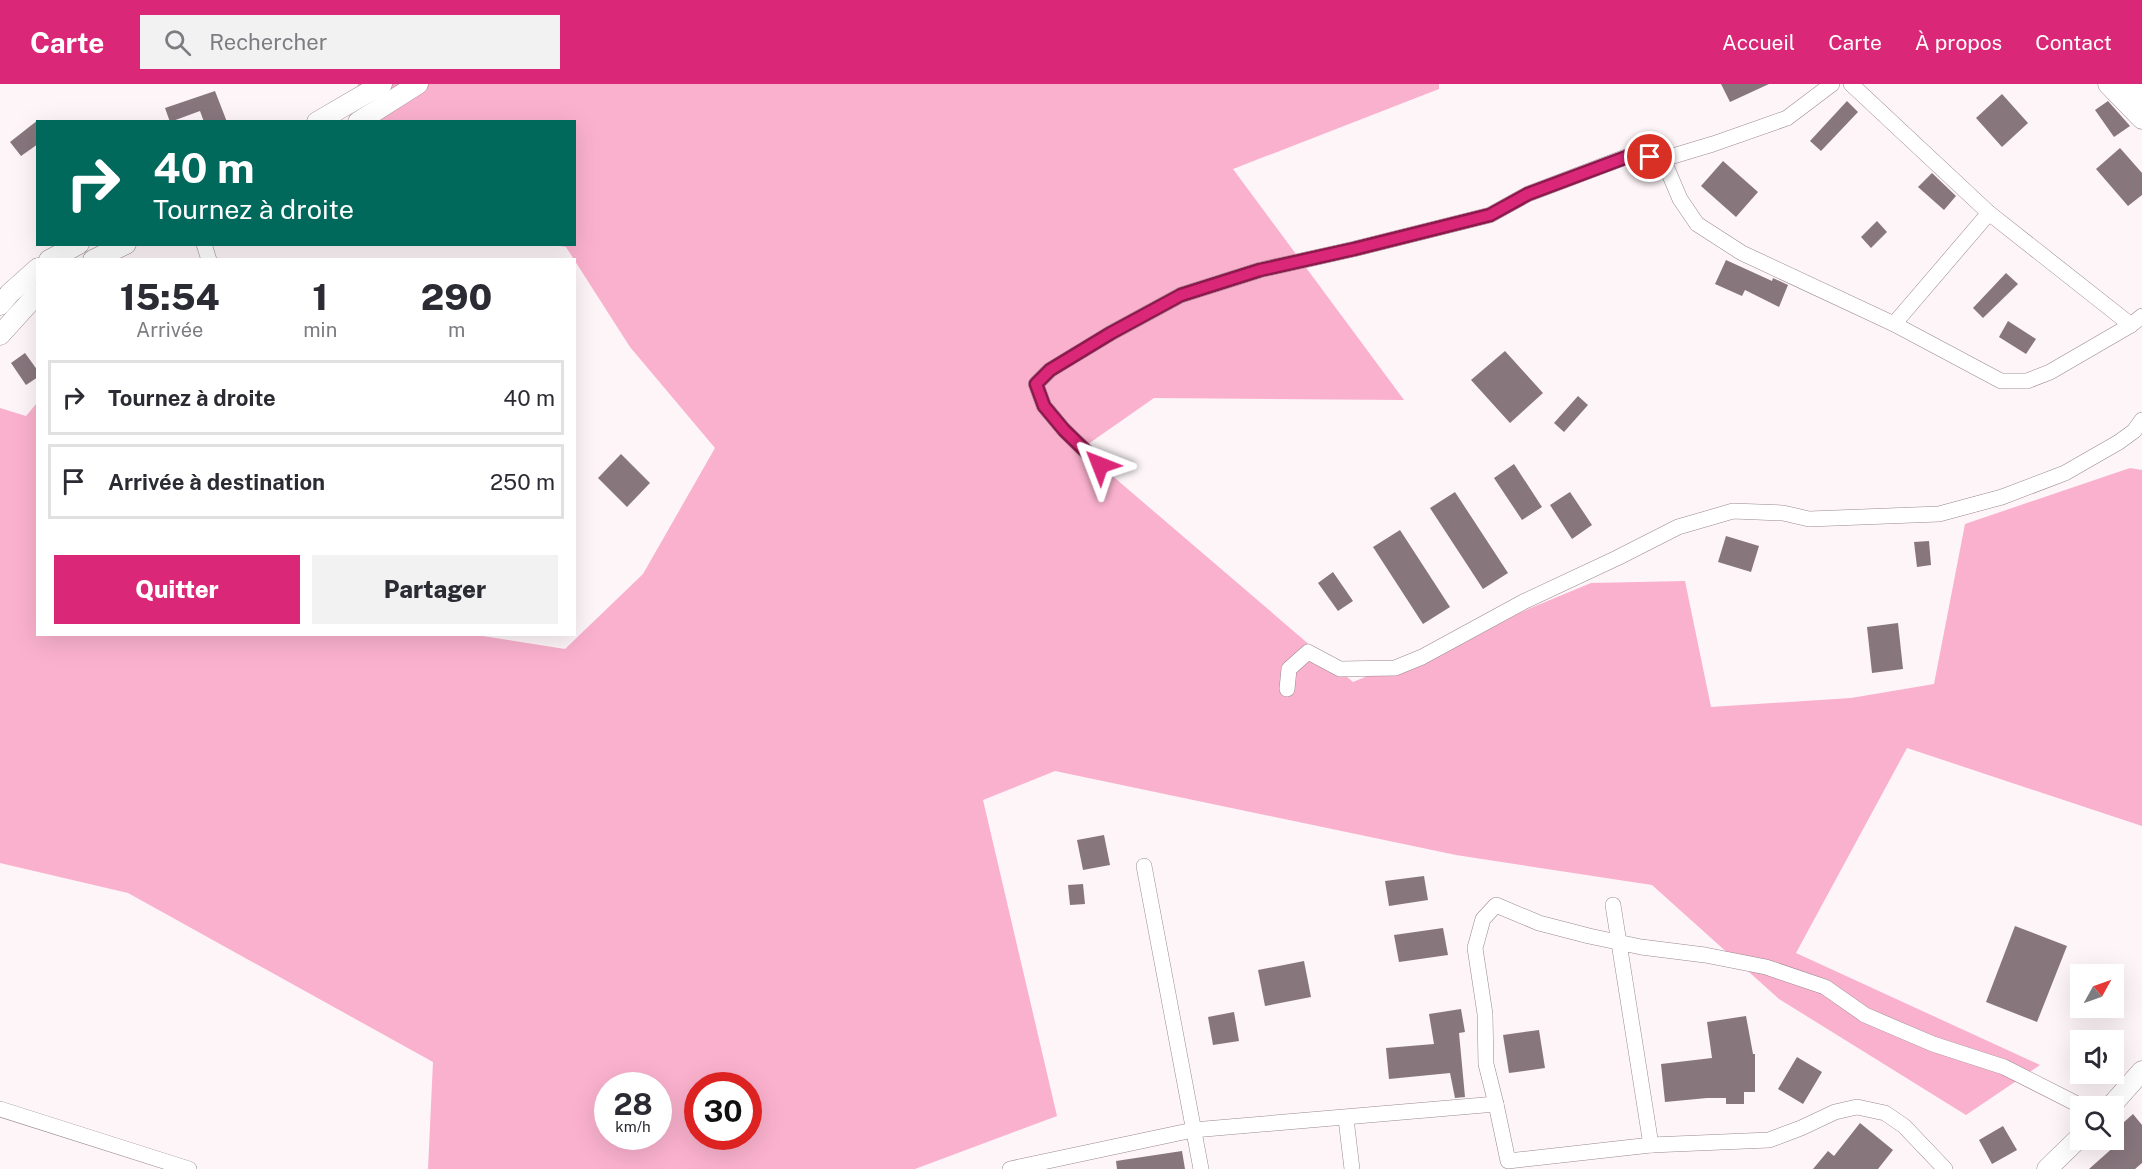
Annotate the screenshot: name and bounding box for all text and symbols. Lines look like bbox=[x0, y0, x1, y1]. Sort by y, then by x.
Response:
search box bbox=[140, 15, 560, 69]
text: Carte bbox=[30, 26, 104, 59]
icon: search bbox=[161, 26, 194, 59]
text: Rechercher bbox=[209, 29, 327, 55]
text: Accueil bbox=[1722, 30, 1795, 55]
text: Carte bbox=[1828, 30, 1882, 55]
text: À propos bbox=[1915, 30, 2002, 55]
text: Contact bbox=[2035, 30, 2112, 55]
pin bbox=[1624, 131, 1675, 182]
icon: arrive bbox=[1633, 140, 1666, 173]
text: 40 m bbox=[153, 143, 255, 192]
icon: right bbox=[54, 144, 132, 222]
text: Tournez à droite bbox=[153, 193, 354, 225]
text: 15:54 bbox=[120, 276, 220, 318]
text: 1 bbox=[312, 276, 328, 318]
text: 290 bbox=[421, 276, 492, 318]
text: Arrivée bbox=[136, 318, 203, 342]
text: min bbox=[303, 318, 337, 342]
text: m bbox=[448, 318, 465, 342]
icon: right bbox=[57, 381, 90, 414]
text: Tournez à droite bbox=[108, 385, 276, 411]
text: 40 m bbox=[503, 385, 555, 411]
position arrow bbox=[1068, 433, 1132, 497]
icon: arrive bbox=[57, 465, 90, 498]
text: Arrivée à destination bbox=[108, 469, 325, 495]
text: 250 m bbox=[490, 469, 555, 495]
button: Quitter bbox=[54, 555, 300, 624]
button: Partager bbox=[312, 555, 558, 624]
north arrow bbox=[2070, 964, 2124, 1018]
map controls bbox=[2070, 964, 2124, 1150]
button: sound bbox=[2070, 1030, 2124, 1084]
speed limit sign: 30 bbox=[684, 1072, 762, 1150]
text: 28 bbox=[613, 1086, 653, 1122]
button: search bbox=[2070, 1096, 2124, 1150]
text: km/h bbox=[615, 1118, 651, 1135]

